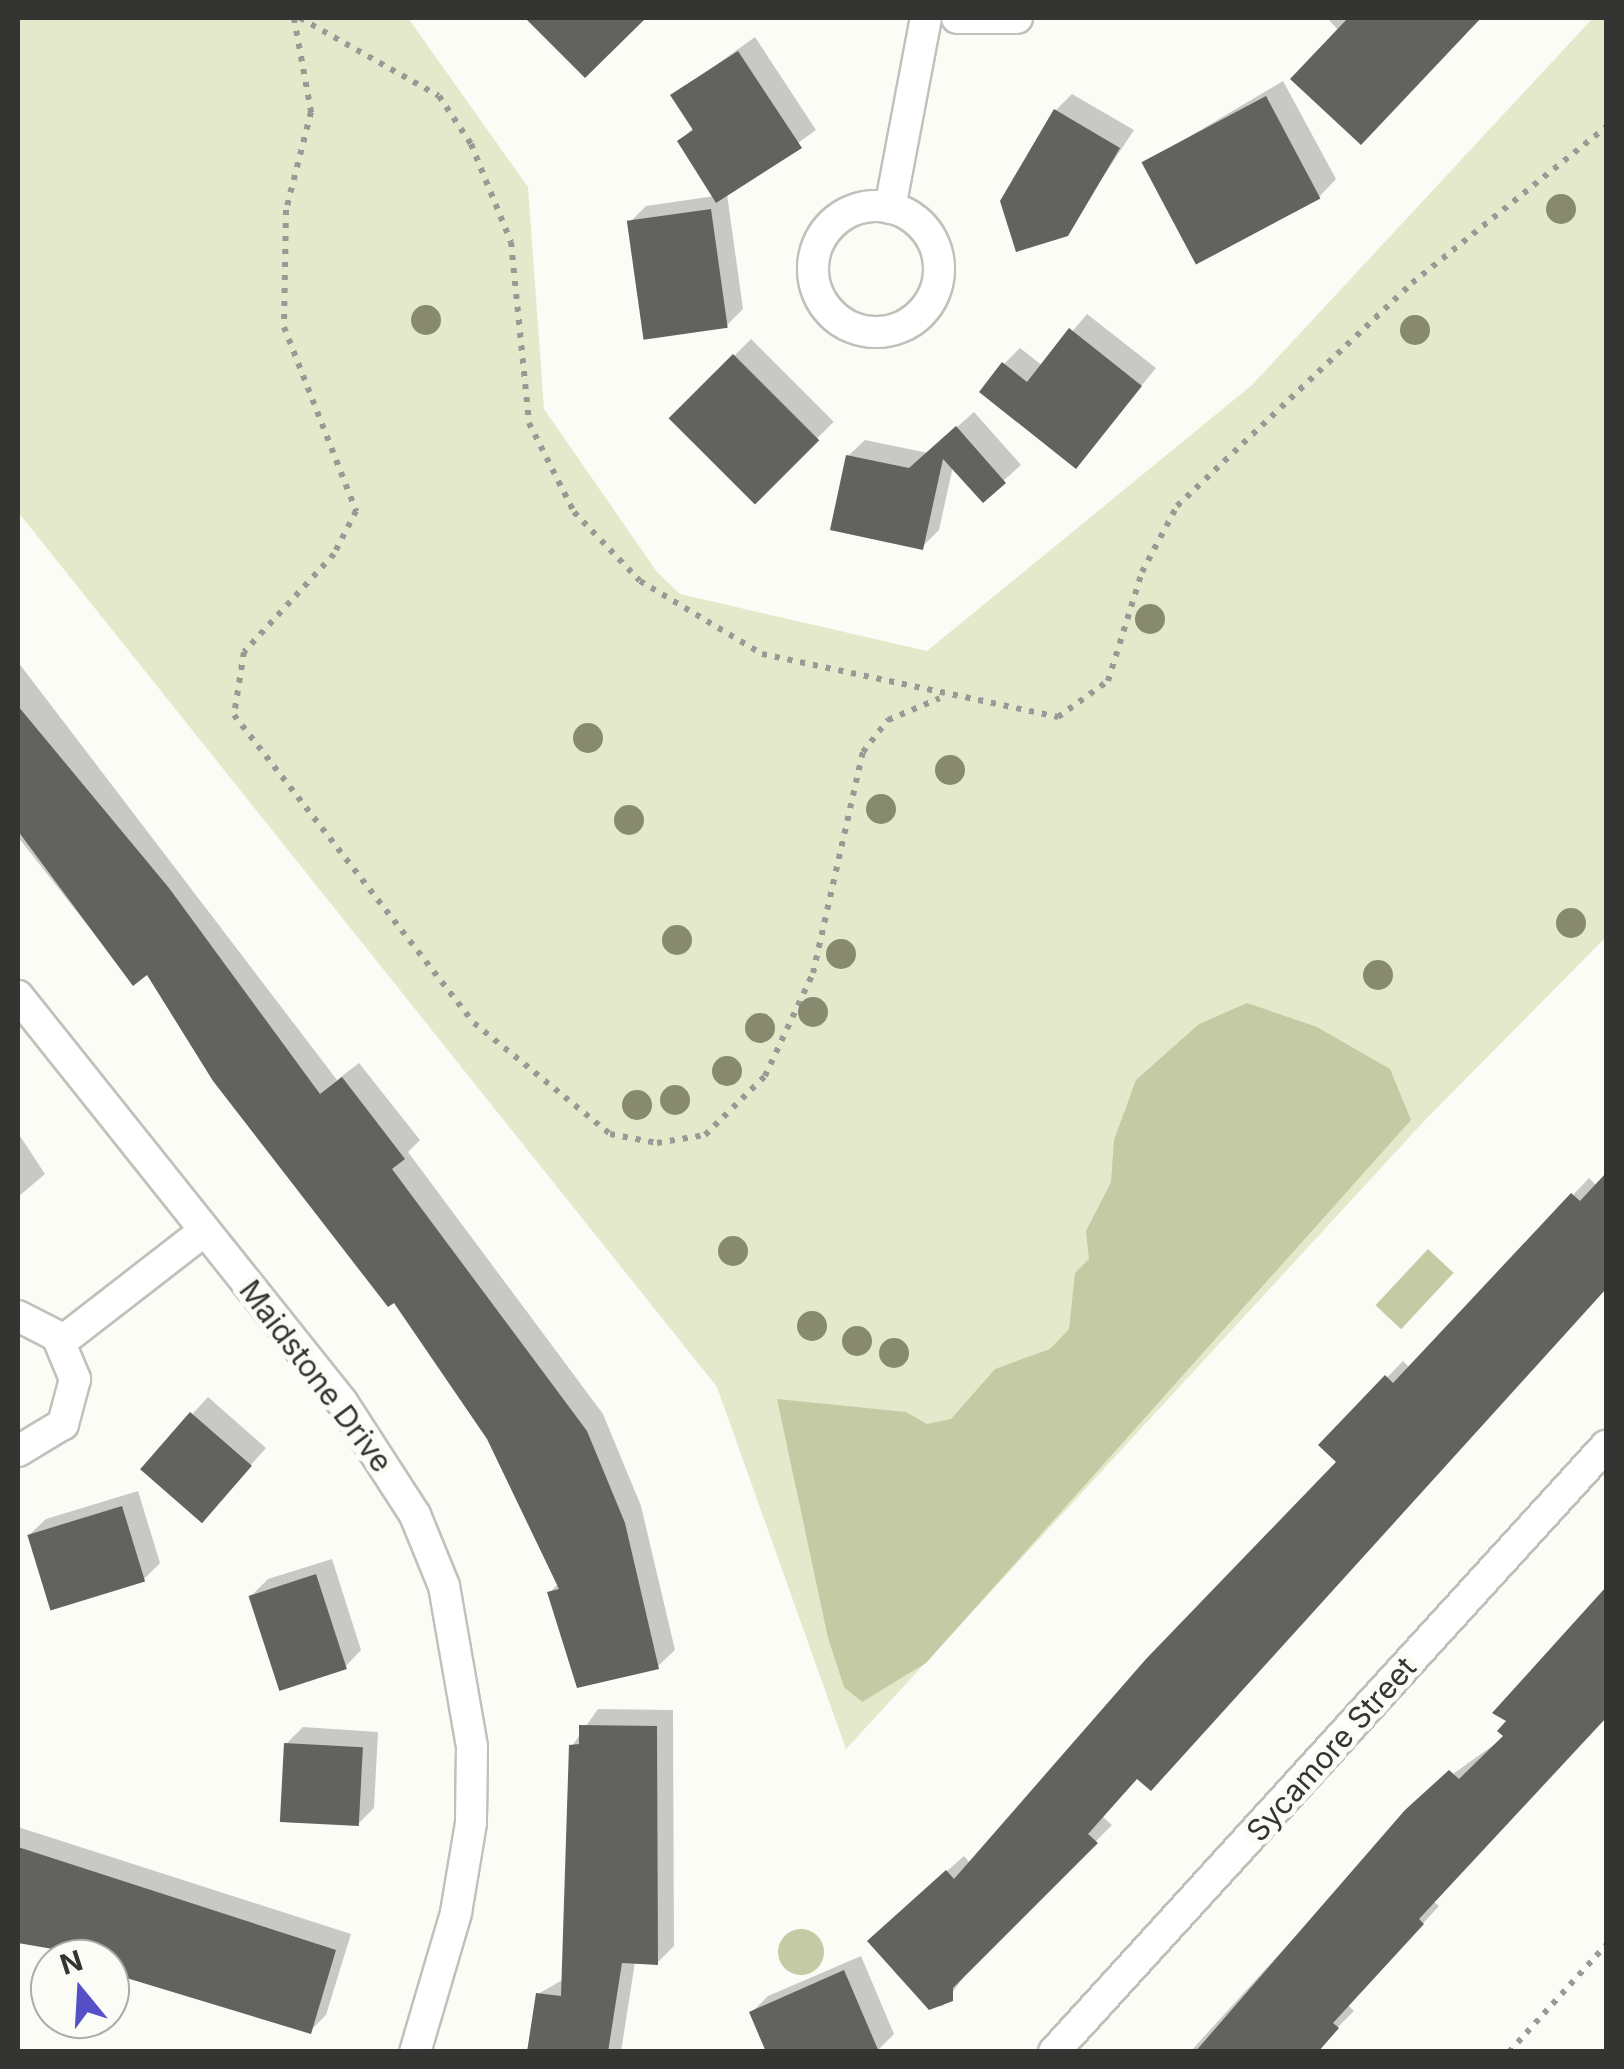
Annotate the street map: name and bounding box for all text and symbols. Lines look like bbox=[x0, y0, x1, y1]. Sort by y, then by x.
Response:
street label: Maidstone Drive bbox=[232, 1273, 400, 1479]
street label: Sycamore Street bbox=[1239, 1649, 1423, 1849]
north arrow bbox=[30, 1939, 130, 2039]
text: N bbox=[56, 1943, 87, 1982]

